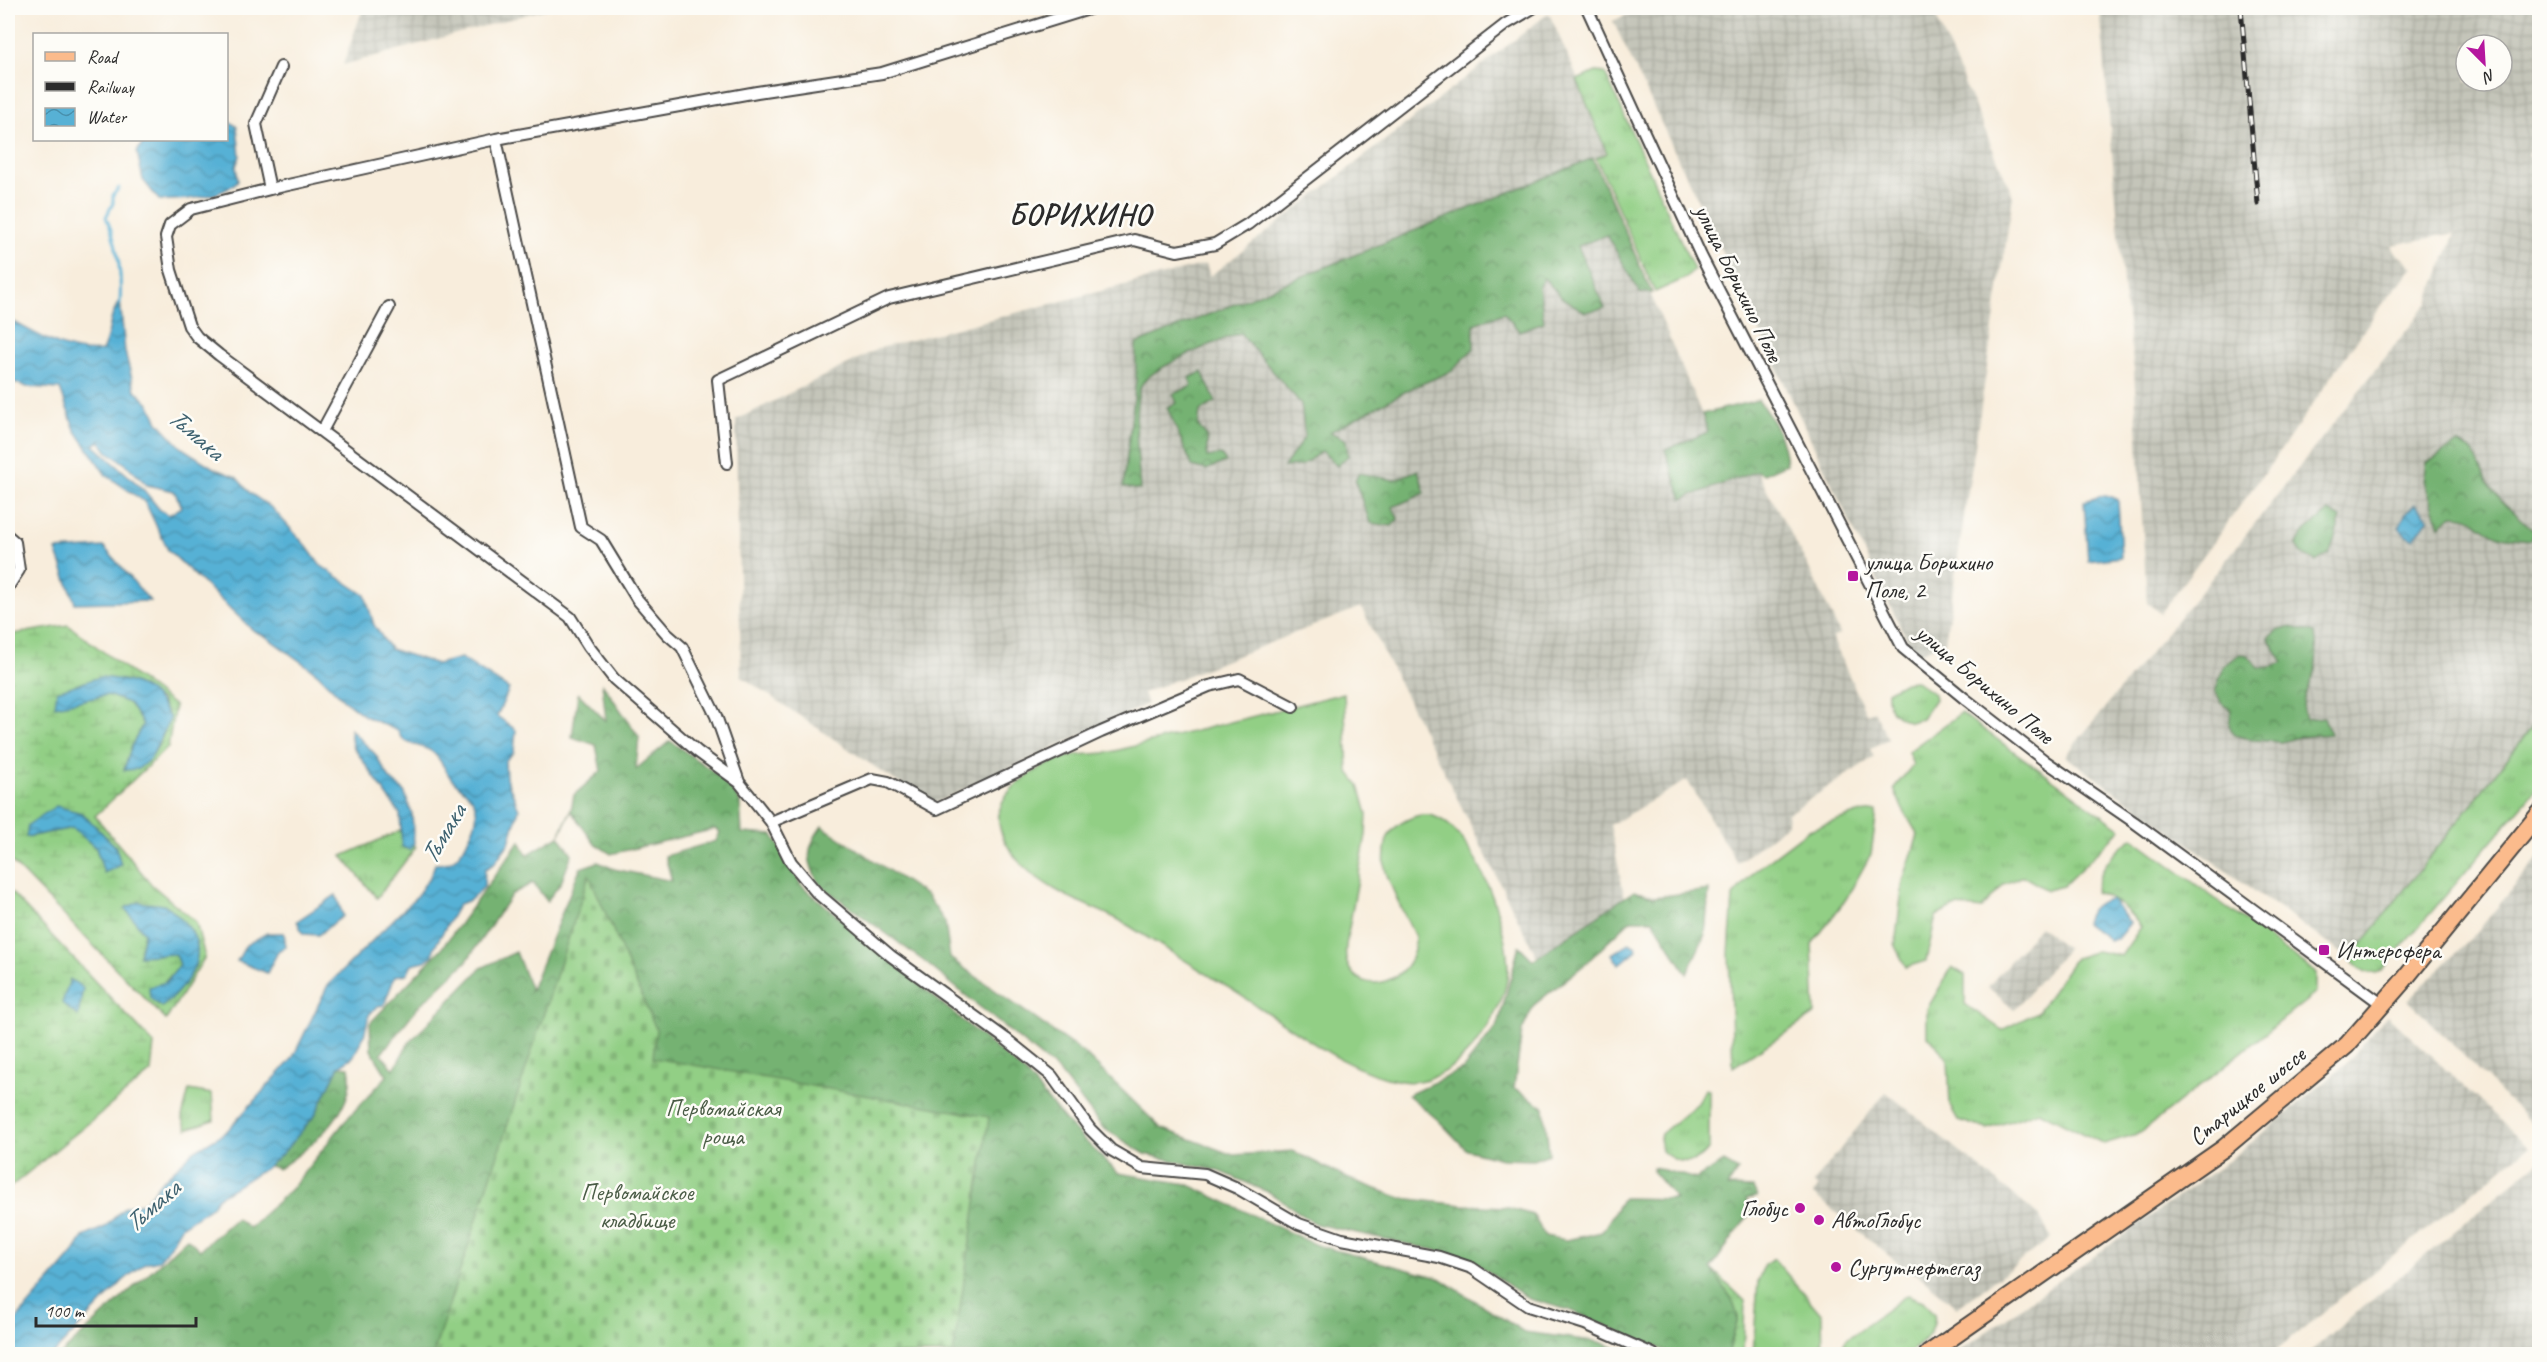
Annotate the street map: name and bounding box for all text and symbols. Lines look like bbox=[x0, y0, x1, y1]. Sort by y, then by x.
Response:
legend bbox=[33, 33, 228, 141]
north arrow bbox=[2454, 33, 2514, 93]
text: Road bbox=[87, 46, 120, 68]
text: N bbox=[2478, 65, 2498, 88]
text: Railway bbox=[87, 76, 135, 98]
text: Water bbox=[87, 106, 128, 128]
district label: БОРИХИНО bbox=[1008, 195, 1154, 233]
street label: улица Борихино Поле bbox=[1687, 198, 1791, 368]
water label: Тьмака bbox=[161, 401, 233, 469]
place label: улица Борихино Поле, 2 bbox=[1863, 547, 1994, 605]
marker: улица Борихино Поле, 2 bbox=[1846, 569, 1860, 583]
street label: улица Борихино Поле bbox=[1908, 616, 2062, 752]
water label: Тьмака bbox=[412, 796, 475, 870]
place label: Интерсфера bbox=[2336, 935, 2442, 965]
marker: Интерсфера bbox=[2317, 943, 2331, 957]
street label: Старицкое шоссе bbox=[2182, 1038, 2313, 1152]
park label: Первомайская роща bbox=[666, 1093, 782, 1151]
water label: Тьмака bbox=[117, 1171, 189, 1239]
park label: Первомайское кладбище bbox=[581, 1177, 696, 1235]
place label: Глобус bbox=[1741, 1193, 1789, 1223]
marker: Глобус bbox=[1793, 1201, 1807, 1215]
place label: АвтоГлобус bbox=[1831, 1205, 1922, 1235]
marker: АвтоГлобус bbox=[1812, 1213, 1826, 1227]
place label: Сургутнефтегаз bbox=[1848, 1252, 1981, 1282]
marker: Сургутнефтегаз bbox=[1829, 1260, 1843, 1274]
scale bar bbox=[36, 1290, 196, 1328]
text: 100 m bbox=[45, 1300, 86, 1322]

